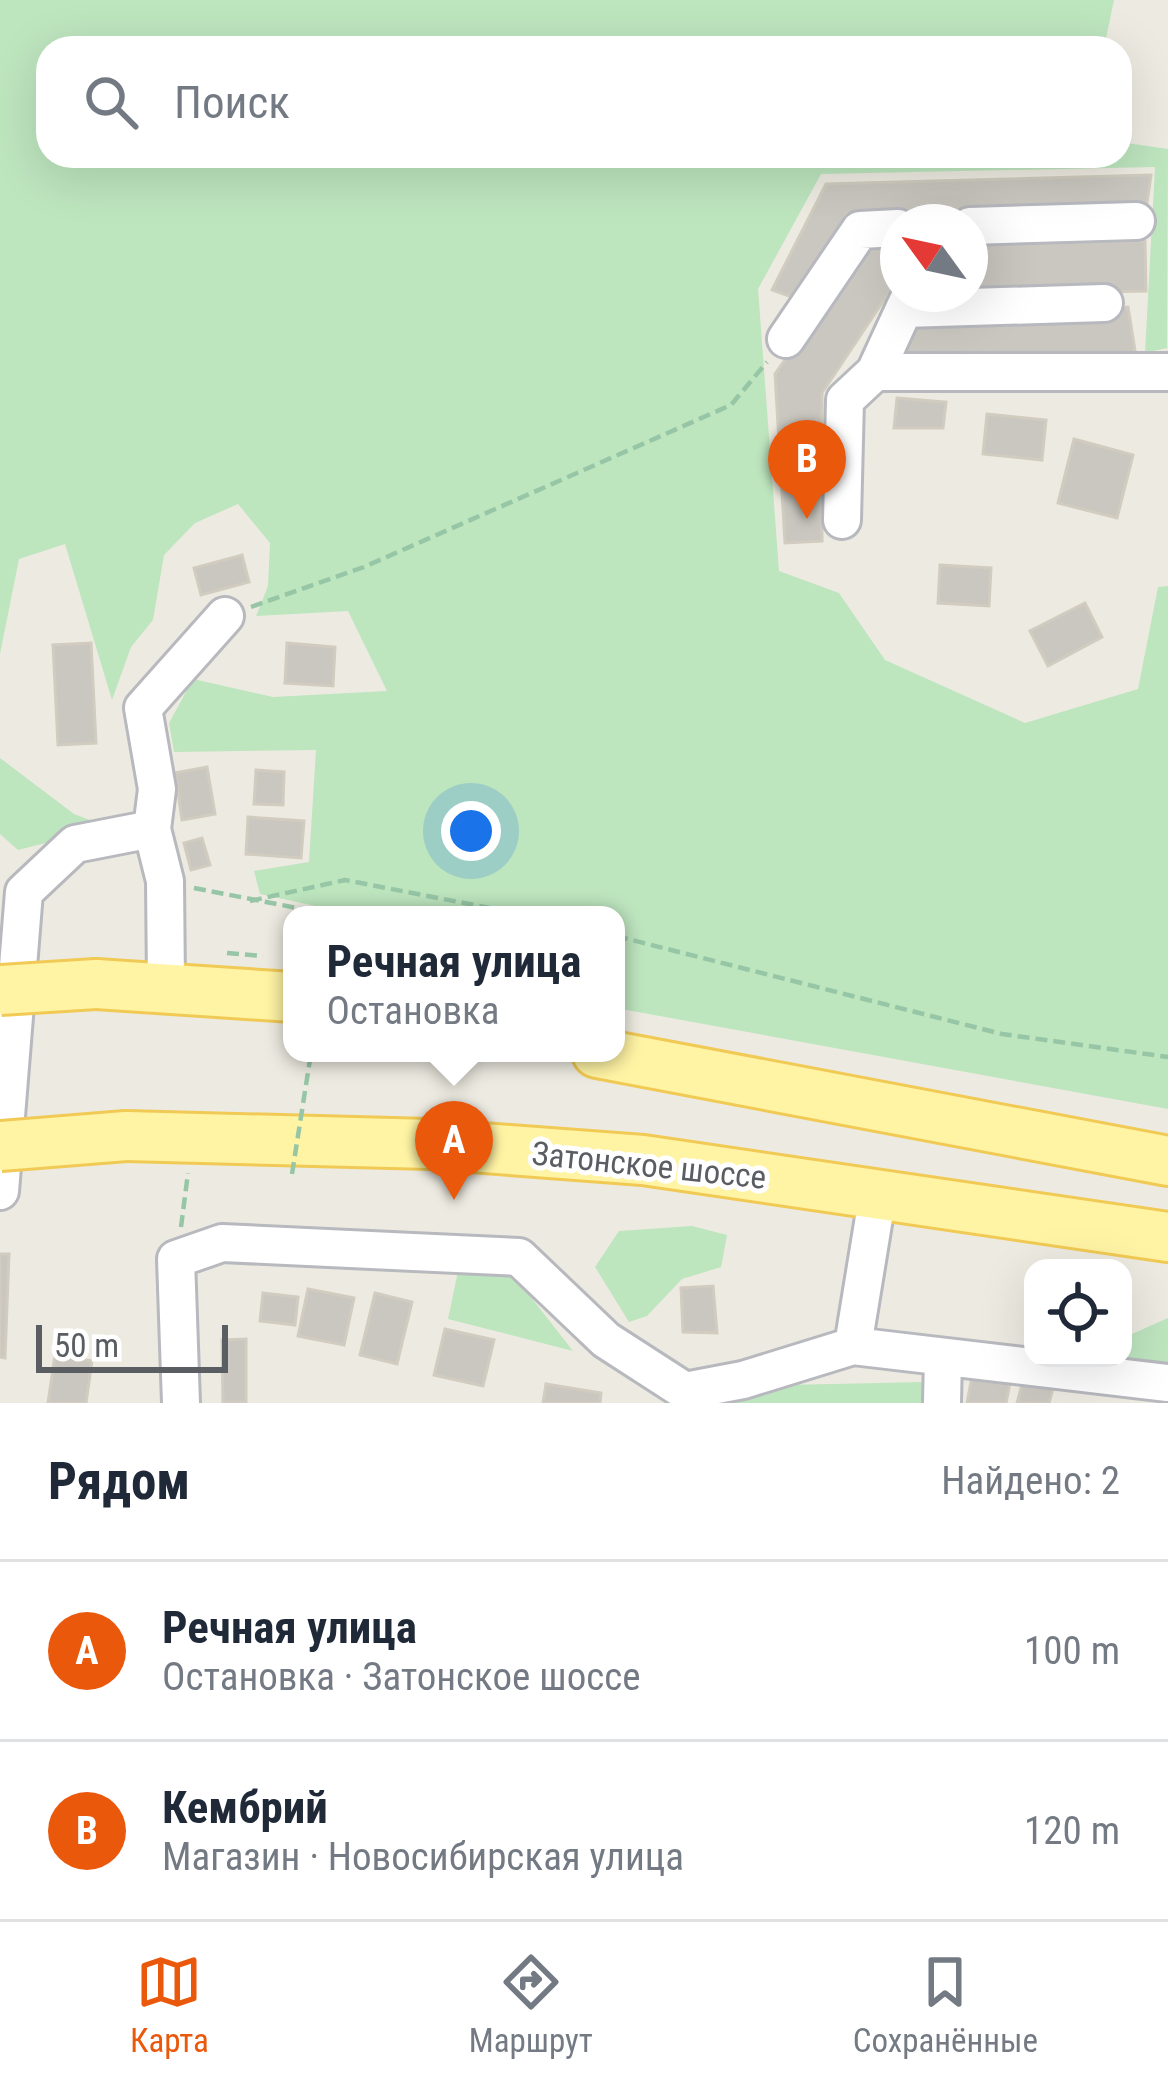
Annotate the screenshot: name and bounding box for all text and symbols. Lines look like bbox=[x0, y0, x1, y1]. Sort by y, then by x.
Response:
search box bbox=[36, 36, 1132, 168]
icon: search bbox=[78, 69, 144, 135]
text: Поиск bbox=[174, 76, 290, 129]
north arrow bbox=[880, 204, 988, 312]
pin: B bbox=[768, 420, 846, 519]
your location bbox=[441, 801, 501, 861]
popup bbox=[283, 906, 625, 1062]
text: Речная улица bbox=[327, 935, 581, 988]
text: Остановка bbox=[327, 988, 499, 1034]
pin: A bbox=[415, 1101, 493, 1200]
street label: Затонское шоссе bbox=[530, 1133, 768, 1197]
map controls bbox=[1024, 1259, 1132, 1367]
button: locate bbox=[1024, 1259, 1132, 1367]
scale bar bbox=[36, 1319, 228, 1372]
text: 50 m bbox=[54, 1326, 119, 1365]
text: Рядом bbox=[48, 1452, 190, 1511]
text: Найдено: 2 bbox=[941, 1458, 1120, 1504]
text: Речная улица bbox=[162, 1601, 417, 1654]
text: A bbox=[75, 1628, 99, 1674]
text: 100 m bbox=[1024, 1628, 1120, 1674]
text: Остановка · Затонское шоссе bbox=[162, 1654, 641, 1700]
text: Кембрий bbox=[162, 1781, 328, 1834]
text: B bbox=[76, 1808, 98, 1854]
text: 120 m bbox=[1024, 1808, 1120, 1854]
text: Магазин · Новосибирская улица bbox=[162, 1834, 684, 1880]
tab: Карта bbox=[130, 1949, 209, 2060]
tab: Маршрут bbox=[469, 1949, 593, 2060]
tab: Сохранённые bbox=[853, 1949, 1038, 2060]

